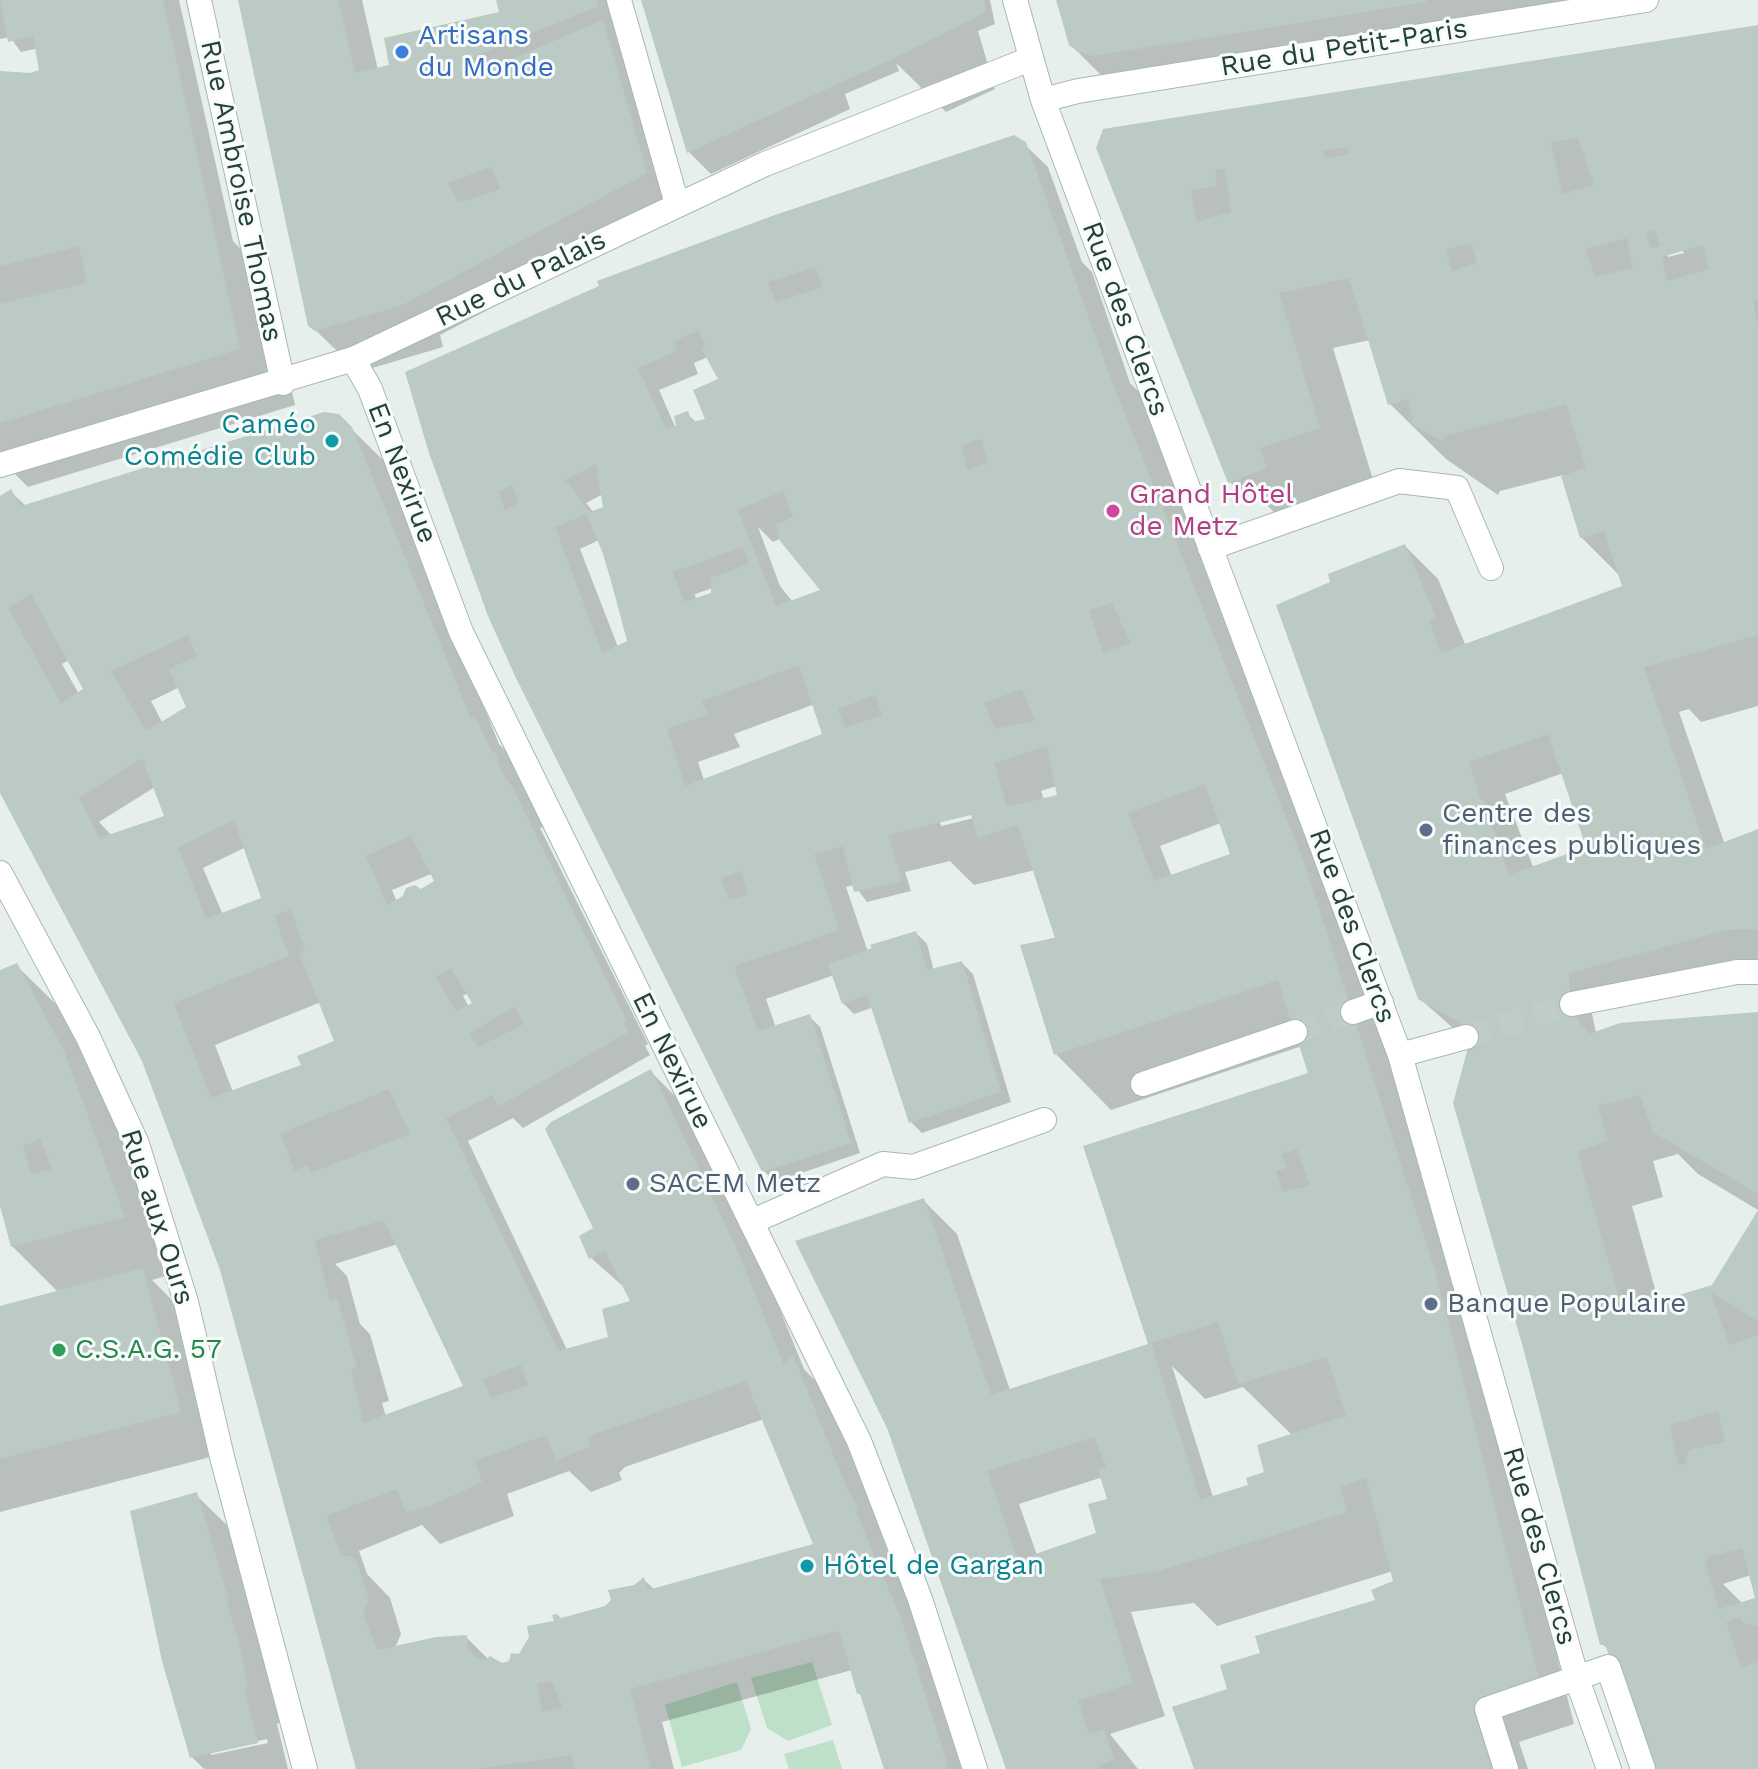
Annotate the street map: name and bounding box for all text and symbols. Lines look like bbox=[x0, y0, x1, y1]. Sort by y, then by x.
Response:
street label: Rue du Petit-Paris bbox=[1218, 12, 1470, 84]
place label: Artisans du Monde bbox=[418, 19, 554, 85]
street label: Rue Ambroise Thomas bbox=[193, 37, 289, 345]
marker: Artisans du Monde bbox=[393, 43, 411, 61]
street label: Rue des Clercs bbox=[1074, 217, 1176, 421]
street label: Rue du Palais bbox=[430, 223, 612, 335]
street label: En Nexirue bbox=[360, 398, 444, 548]
place label: Caméo Comédie Club bbox=[124, 408, 316, 474]
marker: Caméo Comédie Club bbox=[323, 432, 341, 450]
place label: Grand Hôtel de Metz bbox=[1129, 478, 1294, 544]
marker: Grand Hôtel de Metz bbox=[1104, 502, 1122, 520]
place label: Centre des finances publiques bbox=[1442, 797, 1701, 863]
marker: Centre des finances publiques bbox=[1417, 821, 1435, 839]
street label: Rue des Clercs bbox=[1301, 824, 1403, 1028]
street label: En Nexirue bbox=[624, 987, 720, 1135]
street label: Rue aux Ours bbox=[113, 1125, 201, 1309]
place label: SACEM Metz bbox=[649, 1167, 821, 1201]
marker: SACEM Metz bbox=[624, 1175, 642, 1193]
place label: Banque Populaire bbox=[1447, 1287, 1686, 1321]
marker: Banque Populaire bbox=[1422, 1295, 1440, 1313]
place label: C.S.A.G. 57 bbox=[75, 1333, 222, 1367]
marker: C.S.A.G. 57 bbox=[50, 1341, 68, 1359]
street label: Rue des Clercs bbox=[1495, 1443, 1583, 1649]
place label: Hôtel de Gargan bbox=[823, 1549, 1044, 1583]
marker: Hôtel de Gargan bbox=[798, 1557, 816, 1575]

